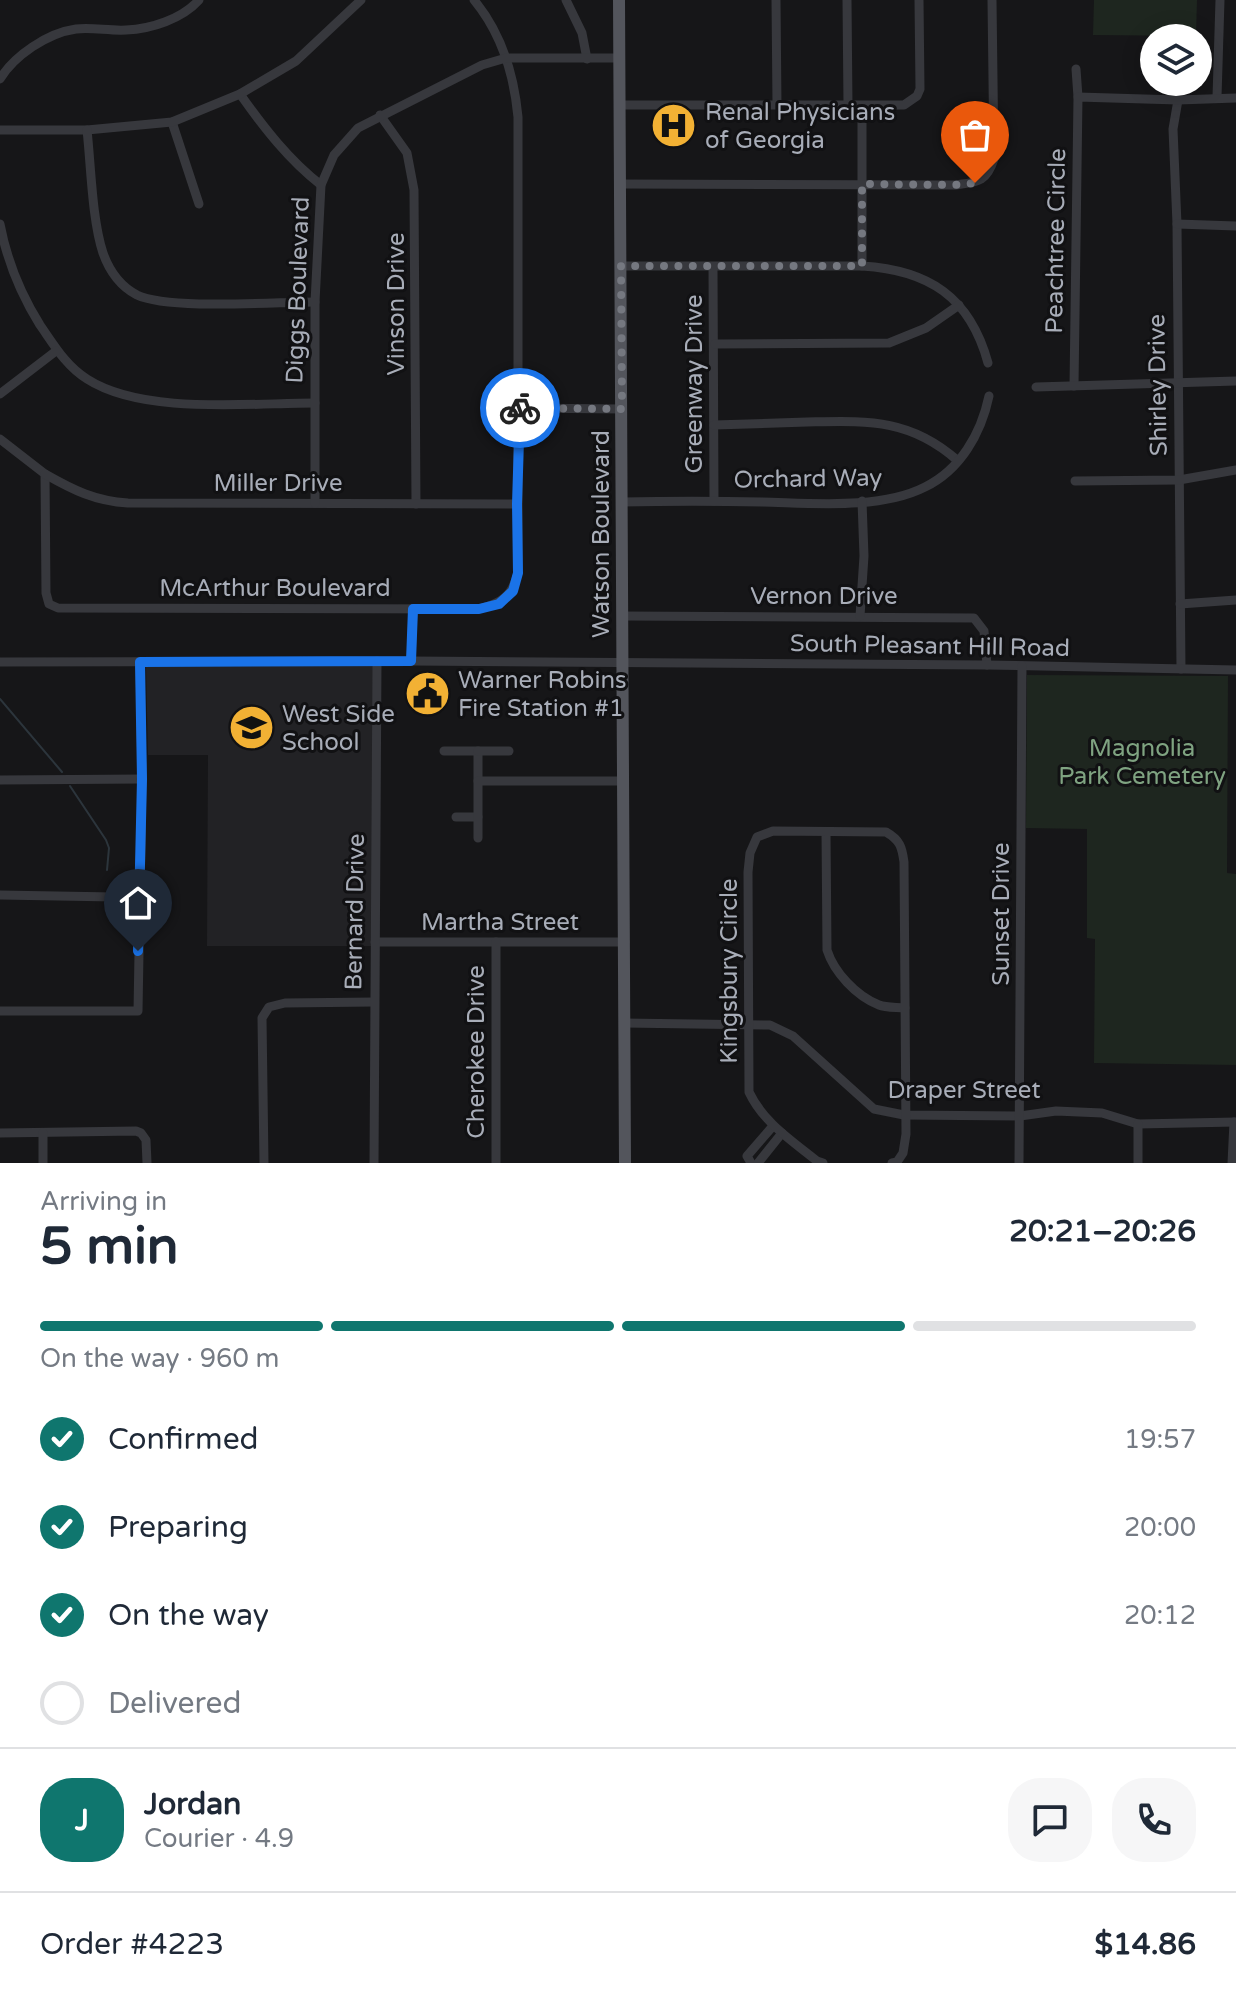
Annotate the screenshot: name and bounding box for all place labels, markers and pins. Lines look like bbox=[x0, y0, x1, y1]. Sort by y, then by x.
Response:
place label: Renal Physicians of Georgia bbox=[705, 98, 895, 155]
pin bbox=[941, 101, 1009, 183]
hospital icon: Renal Physicians of Georgia bbox=[650, 102, 698, 150]
place label: Warner Robins Fire Station #1 bbox=[458, 666, 627, 723]
public building icon: Warner Robins Fire Station #1 bbox=[403, 670, 451, 718]
place label: West Side School bbox=[282, 700, 395, 757]
school or university icon: West Side School bbox=[227, 704, 275, 752]
pin bbox=[104, 869, 172, 951]

